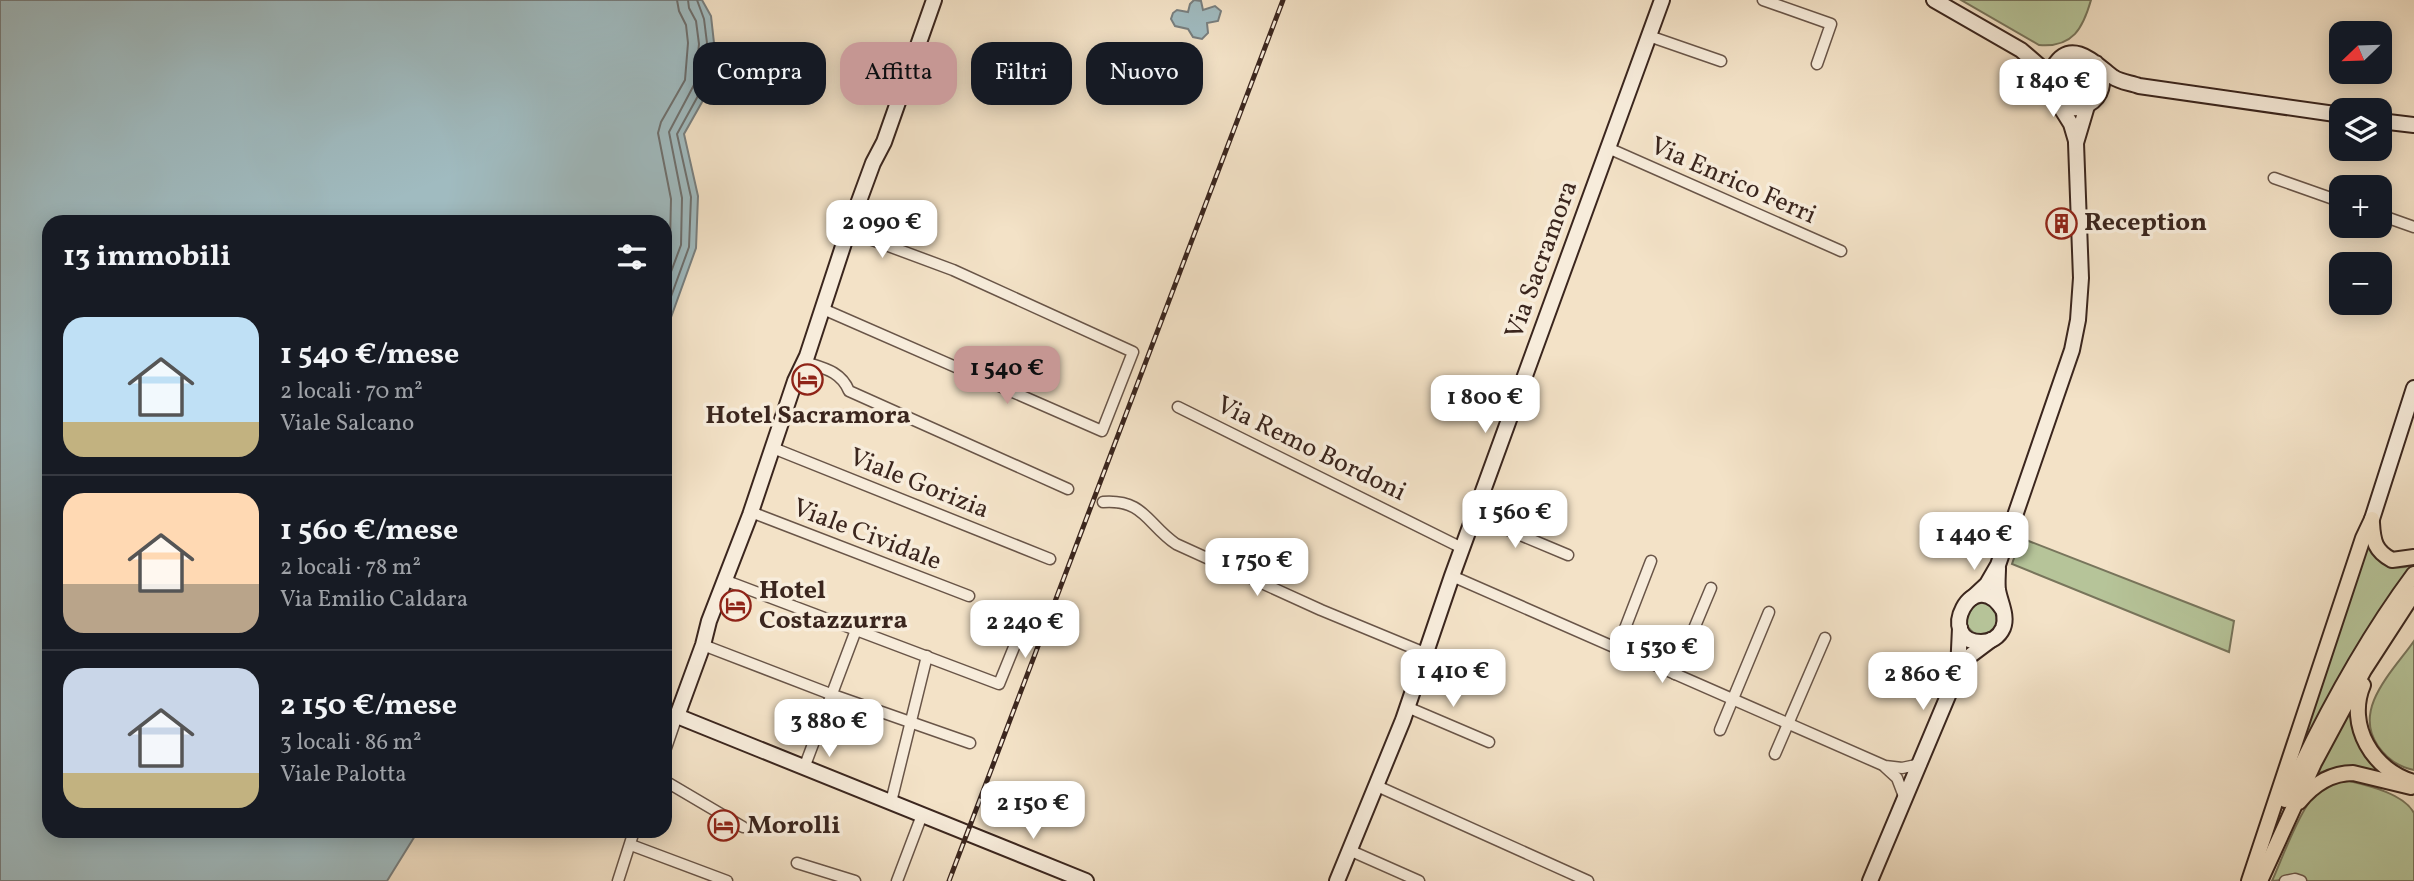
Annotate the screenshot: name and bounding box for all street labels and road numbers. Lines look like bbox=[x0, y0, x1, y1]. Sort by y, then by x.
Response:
street label: Via Enrico Ferri bbox=[1644, 128, 1822, 234]
street label: Via Sacramora bbox=[1497, 176, 1587, 344]
street label: Via Remo Bordoni bbox=[1210, 387, 1412, 511]
street label: Viale Gorizia bbox=[844, 440, 994, 528]
street label: Viale Cividale bbox=[787, 490, 947, 580]

